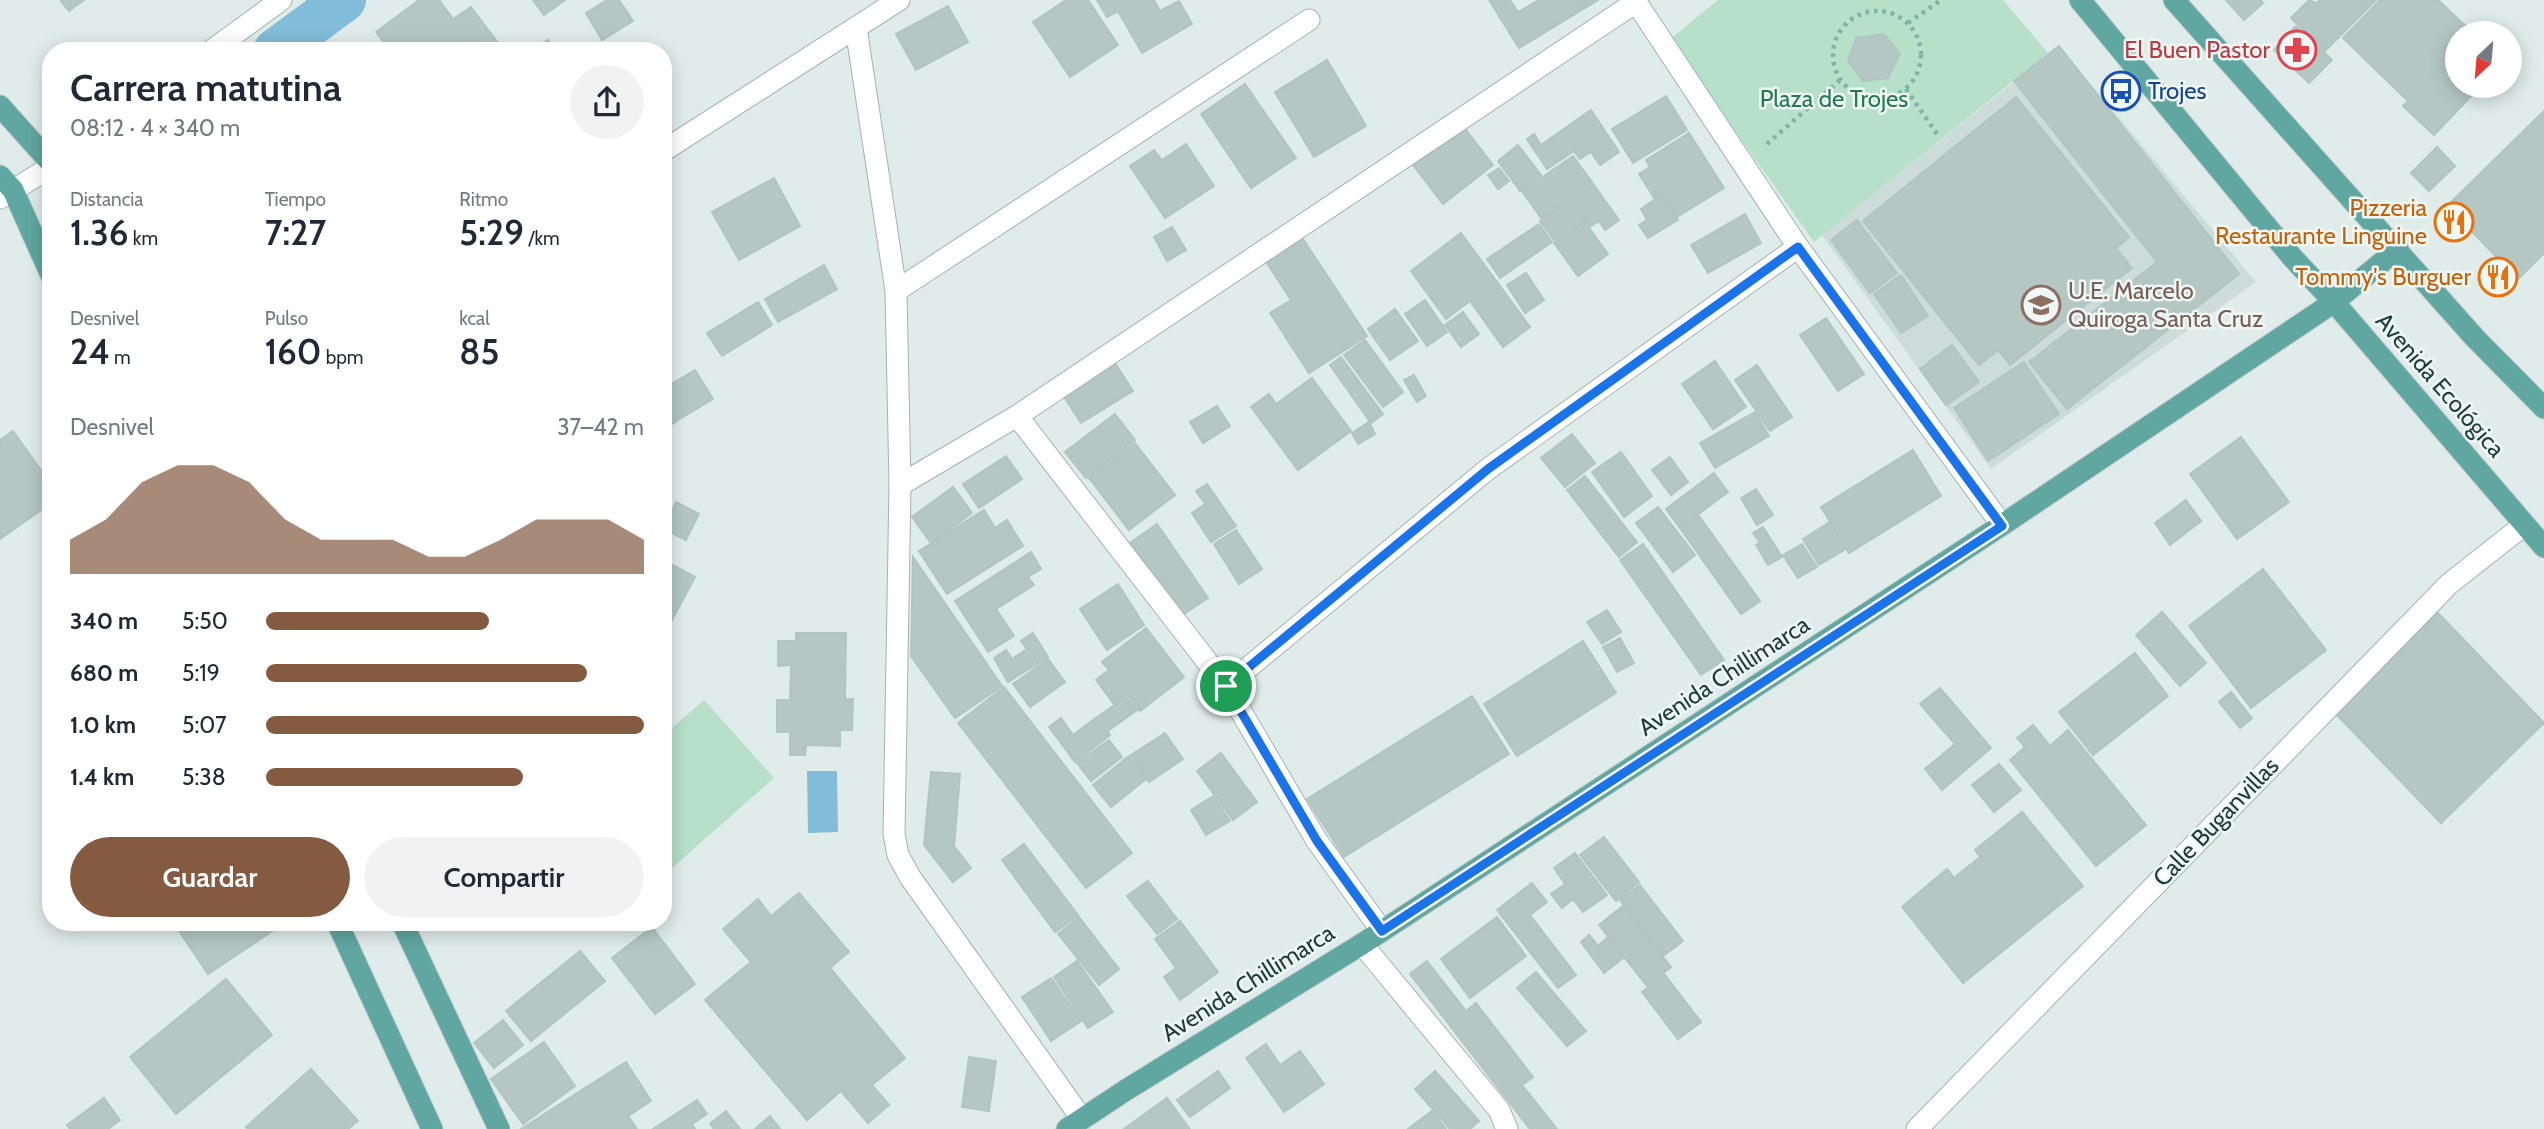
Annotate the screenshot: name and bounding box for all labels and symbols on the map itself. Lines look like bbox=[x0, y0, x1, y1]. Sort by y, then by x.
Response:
north arrow bbox=[2445, 21, 2522, 98]
pharmacy icon: El Buen Pastor bbox=[2276, 29, 2318, 71]
place label: El Buen Pastor bbox=[2124, 35, 2270, 64]
bus stop icon: Trojes bbox=[2100, 70, 2142, 112]
place label: Trojes bbox=[2148, 76, 2207, 105]
park label: Plaza de Trojes bbox=[1760, 84, 1908, 113]
place label: Pizzeria Restaurante Linguine bbox=[2215, 193, 2427, 250]
restaurant icon: Pizzeria Restaurante Linguine bbox=[2433, 201, 2475, 243]
restaurant icon: Tommy's Burguer bbox=[2477, 256, 2519, 298]
place label: Tommy's Burguer bbox=[2295, 262, 2471, 291]
place label: U.E. Marcelo Quiroga Santa Cruz bbox=[2068, 276, 2263, 333]
school or university icon: U.E. Marcelo Quiroga Santa Cruz bbox=[2020, 284, 2062, 326]
street label: Avenida Ecológica bbox=[2370, 306, 2511, 463]
street label: Avenida Chillimarca bbox=[1633, 609, 1815, 742]
pin bbox=[1196, 656, 1256, 716]
street label: Calle Buganvillas bbox=[2147, 751, 2285, 892]
street label: Avenida Chillimarca bbox=[1156, 918, 1340, 1047]

